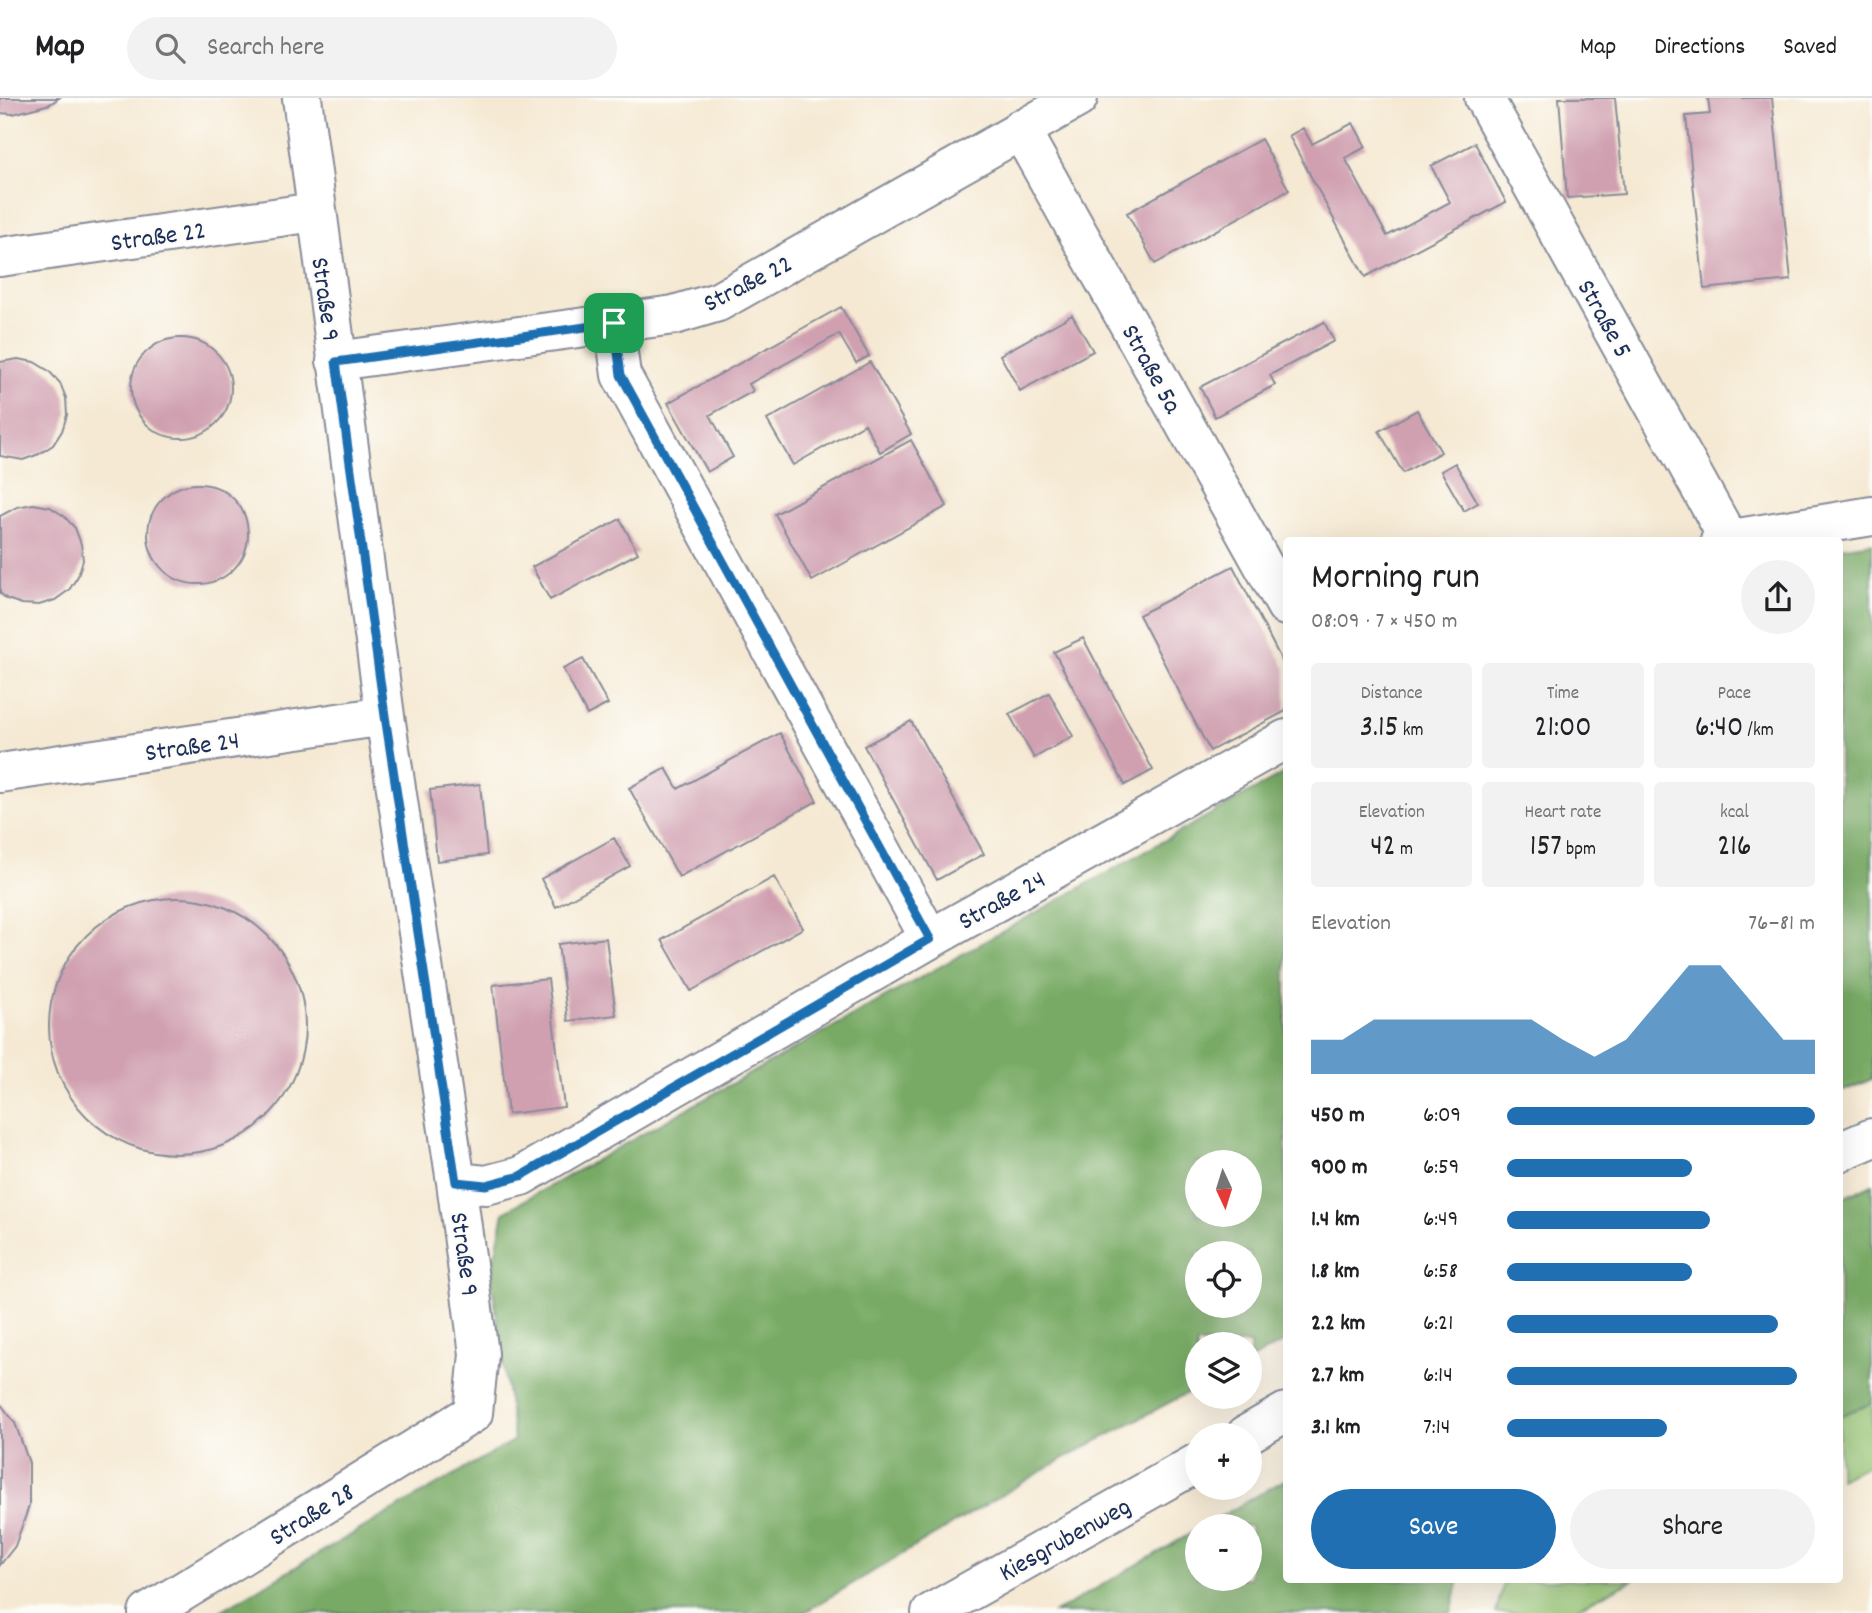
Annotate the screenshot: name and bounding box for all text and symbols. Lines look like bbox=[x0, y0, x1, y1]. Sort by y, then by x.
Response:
search box bbox=[127, 17, 617, 80]
text: Map bbox=[35, 25, 85, 72]
icon: search bbox=[151, 29, 189, 67]
text: Search here bbox=[207, 30, 325, 67]
text: Map bbox=[1580, 31, 1616, 65]
text: Directions bbox=[1654, 31, 1745, 65]
text: Saved bbox=[1783, 31, 1837, 65]
street label: Straße 22 bbox=[109, 214, 208, 263]
street label: Straße 22 bbox=[698, 247, 799, 323]
street label: Straße 9 bbox=[299, 255, 348, 344]
street label: Straße 5 bbox=[1566, 274, 1640, 366]
pin bbox=[584, 293, 644, 353]
icon: arrive bbox=[595, 304, 633, 342]
street label: Straße 5a bbox=[1110, 318, 1190, 422]
text: Morning run bbox=[1311, 552, 1480, 607]
button: share bbox=[1741, 560, 1815, 634]
text: 08:09 · 7 × 450 m bbox=[1311, 606, 1458, 639]
text: Distance bbox=[1361, 681, 1423, 708]
text: Time bbox=[1547, 681, 1579, 708]
text: Pace bbox=[1718, 681, 1751, 708]
text: 3.15 bbox=[1360, 708, 1398, 751]
text: 21:00 bbox=[1534, 708, 1592, 751]
text: 6:40 bbox=[1695, 708, 1743, 751]
text: km bbox=[1398, 718, 1424, 745]
text: /km bbox=[1743, 718, 1774, 745]
street label: Straße 24 bbox=[143, 724, 242, 773]
text: Elevation bbox=[1359, 800, 1425, 827]
text: Heart rate bbox=[1525, 800, 1601, 827]
text: kcal bbox=[1720, 800, 1749, 827]
text: 42 bbox=[1370, 827, 1396, 870]
text: 157 bbox=[1530, 827, 1562, 870]
text: 216 bbox=[1717, 827, 1752, 870]
text: m bbox=[1396, 837, 1413, 864]
text: bpm bbox=[1562, 837, 1596, 864]
street label: Straße 24 bbox=[952, 863, 1053, 941]
text: Elevation bbox=[1311, 908, 1391, 941]
text: 76–81 m bbox=[1748, 908, 1815, 941]
text: 450 m bbox=[1311, 1100, 1365, 1133]
text: 6:09 bbox=[1423, 1100, 1461, 1133]
north arrow bbox=[1185, 1150, 1262, 1227]
map controls bbox=[1185, 1150, 1262, 1591]
text: 900 m bbox=[1311, 1152, 1368, 1185]
text: 6:59 bbox=[1423, 1152, 1459, 1185]
text: 1.4 km bbox=[1311, 1204, 1360, 1237]
text: 6:49 bbox=[1423, 1204, 1458, 1237]
street label: Straße 9 bbox=[438, 1210, 487, 1299]
button: locate bbox=[1185, 1241, 1262, 1318]
text: 1.8 km bbox=[1311, 1256, 1360, 1289]
text: 6:58 bbox=[1423, 1256, 1458, 1289]
text: 2.2 km bbox=[1311, 1308, 1365, 1341]
text: 6:21 bbox=[1423, 1308, 1453, 1341]
button: layers bbox=[1185, 1332, 1262, 1409]
text: 2.7 km bbox=[1311, 1360, 1364, 1393]
text: 6:14 bbox=[1423, 1360, 1453, 1393]
text: 3.1 km bbox=[1311, 1412, 1361, 1445]
text: 7:14 bbox=[1423, 1412, 1450, 1445]
button: + bbox=[1185, 1423, 1262, 1500]
street label: Straße 28 bbox=[263, 1475, 363, 1557]
button: Save bbox=[1311, 1489, 1556, 1569]
button: Share bbox=[1570, 1489, 1815, 1569]
street label: Kiesgrubenweg bbox=[993, 1490, 1138, 1593]
button: − bbox=[1185, 1514, 1262, 1591]

